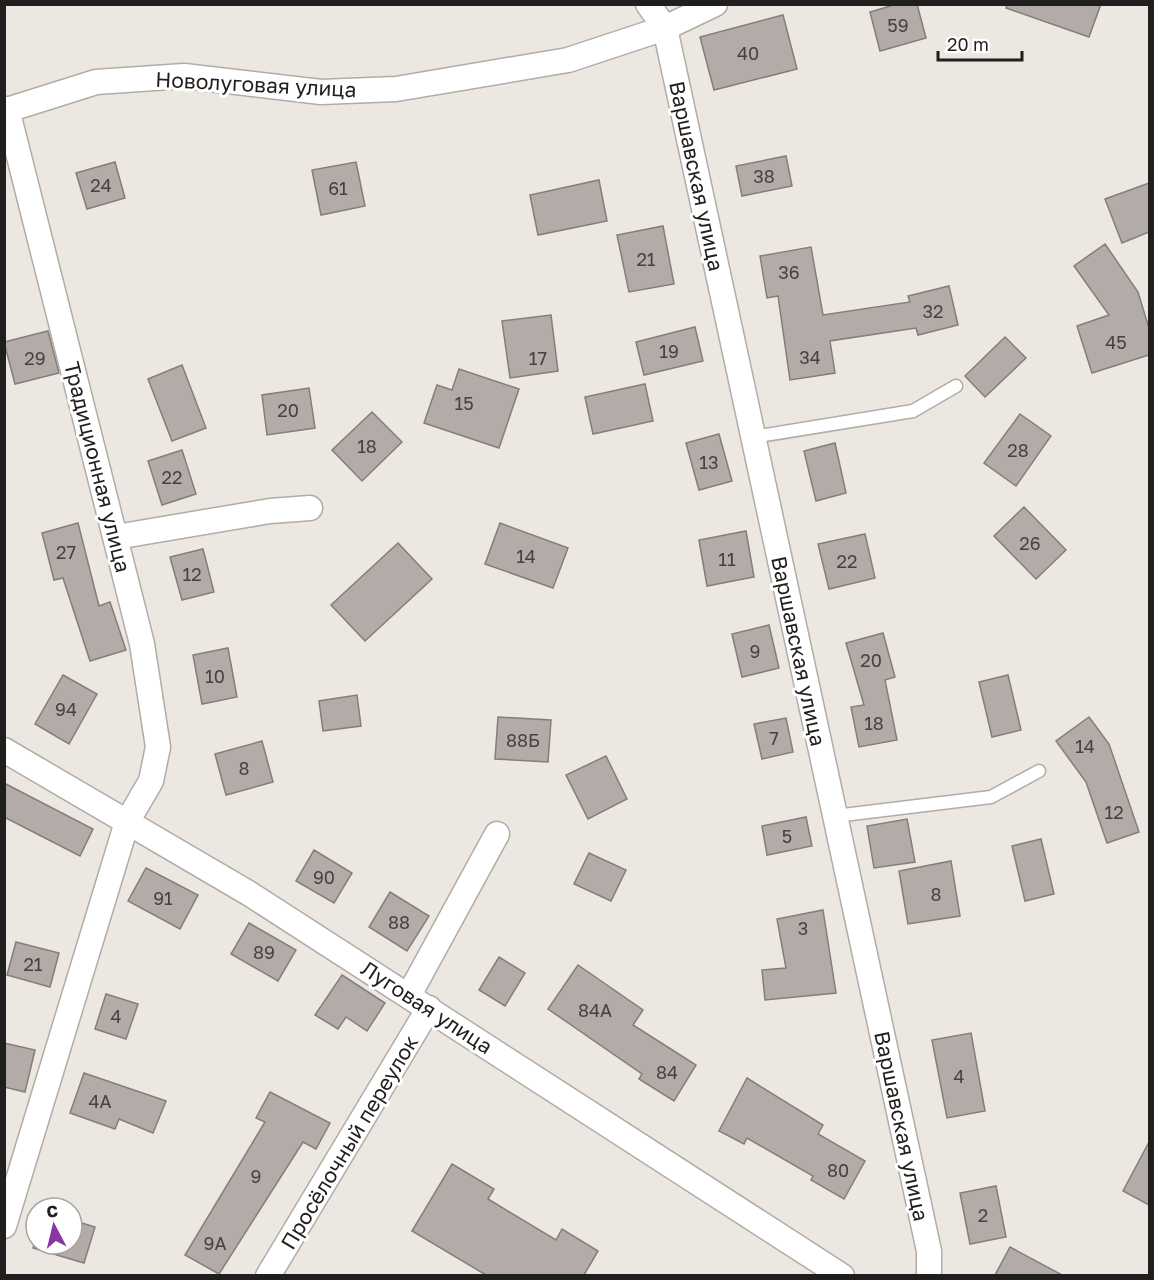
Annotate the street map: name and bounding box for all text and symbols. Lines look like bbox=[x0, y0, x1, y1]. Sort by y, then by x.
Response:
house number: 59 bbox=[887, 14, 909, 36]
scale bar bbox=[938, 24, 1022, 62]
text: 20 m bbox=[947, 33, 989, 55]
house number: 40 bbox=[737, 42, 759, 64]
street label: Новолуговая улица bbox=[155, 66, 357, 102]
street label: Варшавская улица bbox=[664, 79, 730, 273]
house number: 38 bbox=[753, 165, 775, 187]
house number: 24 bbox=[90, 174, 112, 196]
house number: 61 bbox=[328, 177, 348, 199]
house number: 21 bbox=[636, 248, 656, 270]
house number: 36 bbox=[778, 261, 800, 283]
house number: 32 bbox=[923, 300, 943, 322]
house number: 45 bbox=[1105, 331, 1127, 353]
house number: 19 bbox=[659, 340, 679, 362]
house number: 34 bbox=[799, 346, 821, 368]
house number: 29 bbox=[24, 347, 46, 369]
house number: 17 bbox=[529, 347, 547, 369]
street label: Традиционная улица bbox=[59, 359, 137, 575]
house number: 15 bbox=[454, 392, 474, 414]
house number: 20 bbox=[277, 399, 299, 421]
house number: 18 bbox=[357, 435, 377, 457]
house number: 28 bbox=[1007, 439, 1029, 461]
house number: 13 bbox=[699, 451, 719, 473]
house number: 22 bbox=[162, 466, 182, 488]
house number: 26 bbox=[1019, 532, 1041, 554]
house number: 27 bbox=[56, 541, 76, 563]
house number: 14 bbox=[516, 545, 536, 567]
house number: 11 bbox=[718, 548, 736, 570]
house number: 22 bbox=[837, 550, 857, 572]
street label: Варшавская улица bbox=[766, 554, 832, 748]
house number: 12 bbox=[182, 563, 202, 585]
house number: 9 bbox=[750, 640, 760, 662]
house number: 20 bbox=[860, 649, 882, 671]
house number: 10 bbox=[205, 665, 225, 687]
house number: 94 bbox=[55, 698, 77, 720]
house number: 18 bbox=[864, 712, 884, 734]
house number: 7 bbox=[769, 727, 779, 749]
house number: 88Б bbox=[506, 729, 540, 751]
house number: 14 bbox=[1075, 735, 1095, 757]
house number: 8 bbox=[239, 757, 249, 779]
house number: 12 bbox=[1104, 801, 1124, 823]
house number: 5 bbox=[782, 825, 792, 847]
house number: 90 bbox=[313, 866, 335, 888]
house number: 8 bbox=[931, 883, 941, 905]
house number: 91 bbox=[153, 887, 173, 909]
house number: 88 bbox=[388, 911, 410, 933]
house number: 3 bbox=[798, 917, 808, 939]
house number: 89 bbox=[253, 941, 275, 963]
house number: 21 bbox=[23, 953, 43, 975]
street label: Луговая улица bbox=[356, 955, 498, 1059]
house number: 84А bbox=[578, 999, 612, 1021]
house number: 4 bbox=[111, 1005, 122, 1027]
street label: Варшавская улица bbox=[869, 1029, 935, 1223]
street label: Просёлочный переулок bbox=[275, 1030, 423, 1254]
house number: 84 bbox=[656, 1061, 678, 1083]
house number: 4 bbox=[954, 1065, 965, 1087]
house number: 4А bbox=[88, 1090, 112, 1112]
house number: 80 bbox=[827, 1159, 849, 1181]
house number: 9 bbox=[251, 1165, 261, 1187]
north arrow bbox=[24, 1196, 84, 1256]
text: С bbox=[45, 1200, 59, 1222]
house number: 2 bbox=[978, 1204, 988, 1226]
house number: 9А bbox=[204, 1232, 226, 1254]

